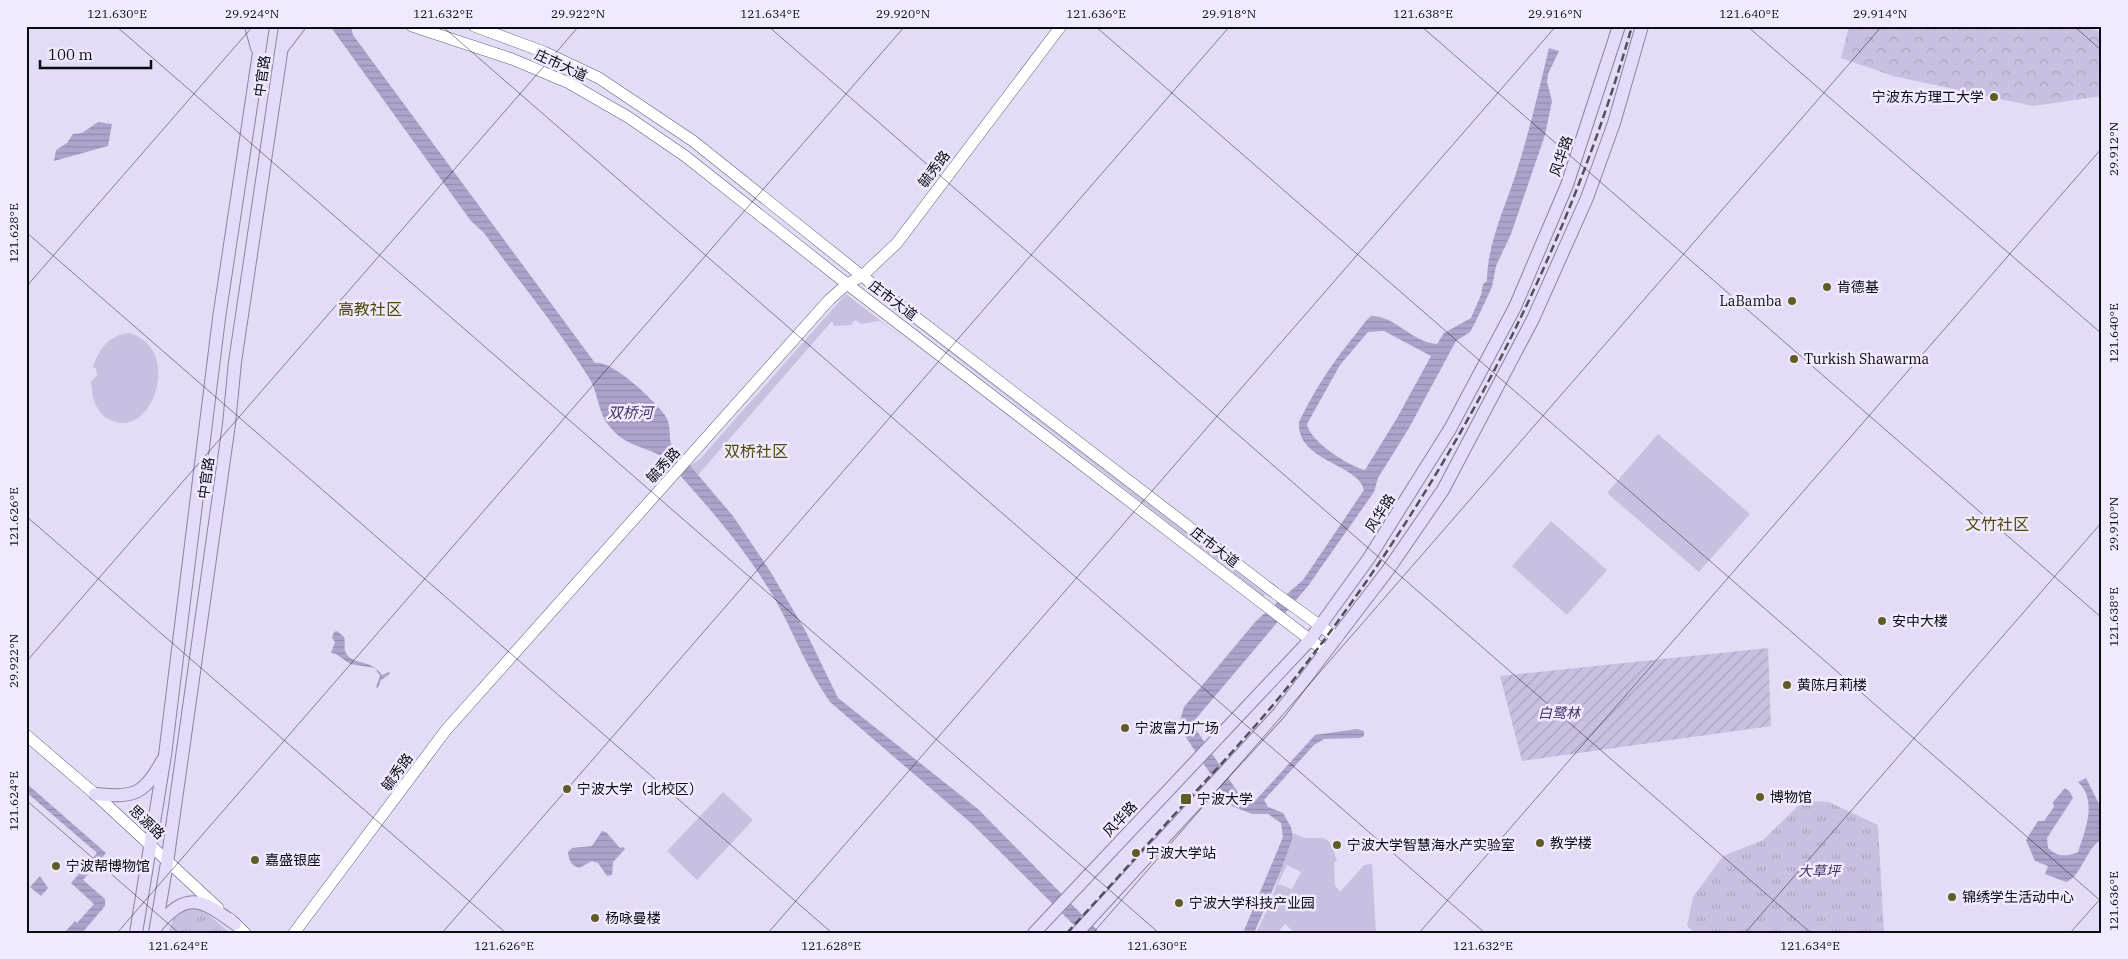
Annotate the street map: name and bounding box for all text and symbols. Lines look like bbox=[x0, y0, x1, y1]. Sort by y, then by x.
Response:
text: 121.630°E bbox=[87, 6, 147, 21]
text: 29.924°N bbox=[225, 6, 279, 21]
text: 121.632°E bbox=[413, 6, 473, 21]
text: 29.922°N bbox=[551, 6, 605, 21]
text: 121.634°E bbox=[740, 6, 800, 21]
text: 29.920°N bbox=[876, 6, 930, 21]
text: 121.636°E bbox=[1066, 6, 1126, 21]
text: 29.918°N bbox=[1202, 6, 1256, 21]
text: 121.638°E bbox=[1393, 6, 1453, 21]
text: 29.916°N bbox=[1528, 6, 1582, 21]
text: 121.640°E bbox=[1719, 6, 1779, 21]
text: 29.914°N bbox=[1853, 6, 1907, 21]
scale bar bbox=[40, 38, 151, 70]
text: 100 m bbox=[48, 45, 93, 64]
street label: 庄市大道 bbox=[532, 45, 590, 85]
street label: 中官路 bbox=[250, 54, 274, 98]
place label: 宁波东方理工大学 bbox=[1872, 88, 1984, 106]
marker: 宁波东方理工大学 bbox=[1988, 91, 2000, 103]
text: 29.912°N bbox=[2106, 122, 2121, 176]
street label: 风华路 bbox=[1546, 133, 1576, 179]
street label: 毓秀路 bbox=[914, 147, 954, 191]
text: 121.628°E bbox=[6, 203, 21, 263]
street label: 庄市大道 bbox=[865, 276, 921, 324]
place label: 肯德基 bbox=[1837, 278, 1879, 296]
marker: 肯德基 bbox=[1821, 281, 1833, 293]
place label: LaBamba bbox=[1720, 292, 1782, 310]
marker: LaBamba bbox=[1786, 295, 1798, 307]
district label: 高教社区 bbox=[338, 299, 402, 319]
text: 121.640°E bbox=[2106, 303, 2121, 363]
place label: Turkish Shawarma bbox=[1804, 350, 1930, 368]
marker: Turkish Shawarma bbox=[1788, 353, 1800, 365]
water label: 双桥河 bbox=[607, 403, 655, 422]
district label: 双桥社区 bbox=[724, 441, 788, 461]
street label: 毓秀路 bbox=[642, 443, 684, 487]
street label: 中官路 bbox=[194, 456, 218, 500]
text: 121.626°E bbox=[6, 487, 21, 547]
street label: 风华路 bbox=[1361, 490, 1399, 536]
text: 29.910°N bbox=[2106, 497, 2121, 551]
district label: 文竹社区 bbox=[1965, 514, 2029, 534]
street label: 庄市大道 bbox=[1187, 523, 1243, 571]
text: 121.638°E bbox=[2106, 587, 2121, 647]
place label: 安中大楼 bbox=[1892, 612, 1948, 630]
marker: 安中大楼 bbox=[1876, 615, 1888, 627]
text: 29.922°N bbox=[6, 634, 21, 688]
place label: 黄陈月莉楼 bbox=[1797, 676, 1867, 694]
marker: 黄陈月莉楼 bbox=[1781, 679, 1793, 691]
park label: 白鹭林 bbox=[1538, 704, 1582, 722]
place label: 宁波富力广场 bbox=[1135, 719, 1219, 737]
marker: 宁波富力广场 bbox=[1119, 722, 1131, 734]
street label: 毓秀路 bbox=[377, 750, 417, 794]
text: 121.624°E bbox=[6, 771, 21, 831]
place label: 宁波大学（北校区） bbox=[577, 780, 703, 798]
marker: 宁波大学（北校区） bbox=[561, 783, 573, 795]
place label: 博物馆 bbox=[1770, 788, 1812, 806]
place label: 宁波大学 bbox=[1197, 790, 1253, 808]
marker: 博物馆 bbox=[1754, 791, 1766, 803]
marker: 宁波大学 bbox=[1179, 792, 1193, 806]
street label: 风华路 bbox=[1099, 798, 1141, 840]
street label: 思源路 bbox=[126, 801, 168, 843]
place label: 教学楼 bbox=[1550, 834, 1592, 852]
place label: 宁波大学智慧海水产实验室 bbox=[1347, 836, 1515, 854]
marker: 教学楼 bbox=[1534, 837, 1546, 849]
marker: 宁波大学智慧海水产实验室 bbox=[1331, 839, 1343, 851]
place label: 宁波大学站 bbox=[1146, 844, 1216, 862]
marker: 宁波大学站 bbox=[1130, 847, 1142, 859]
place label: 嘉盛银座 bbox=[265, 851, 321, 869]
marker: 嘉盛银座 bbox=[249, 854, 261, 866]
place label: 宁波帮博物馆 bbox=[66, 857, 150, 875]
marker: 宁波帮博物馆 bbox=[50, 860, 62, 872]
park label: 大草坪 bbox=[1798, 862, 1842, 880]
text: 121.636°E bbox=[2106, 871, 2121, 931]
place label: 锦绣学生活动中心 bbox=[1962, 888, 2074, 906]
marker: 锦绣学生活动中心 bbox=[1946, 891, 1958, 903]
place label: 宁波大学科技产业园 bbox=[1189, 894, 1315, 912]
marker: 宁波大学科技产业园 bbox=[1173, 897, 1185, 909]
place label: 杨咏曼楼 bbox=[605, 909, 661, 927]
marker: 杨咏曼楼 bbox=[589, 912, 601, 924]
text: 121.624°E bbox=[148, 938, 208, 953]
text: 121.626°E bbox=[474, 938, 534, 953]
text: 121.628°E bbox=[801, 938, 861, 953]
text: 121.630°E bbox=[1127, 938, 1187, 953]
text: 121.632°E bbox=[1453, 938, 1513, 953]
text: 121.634°E bbox=[1780, 938, 1840, 953]

